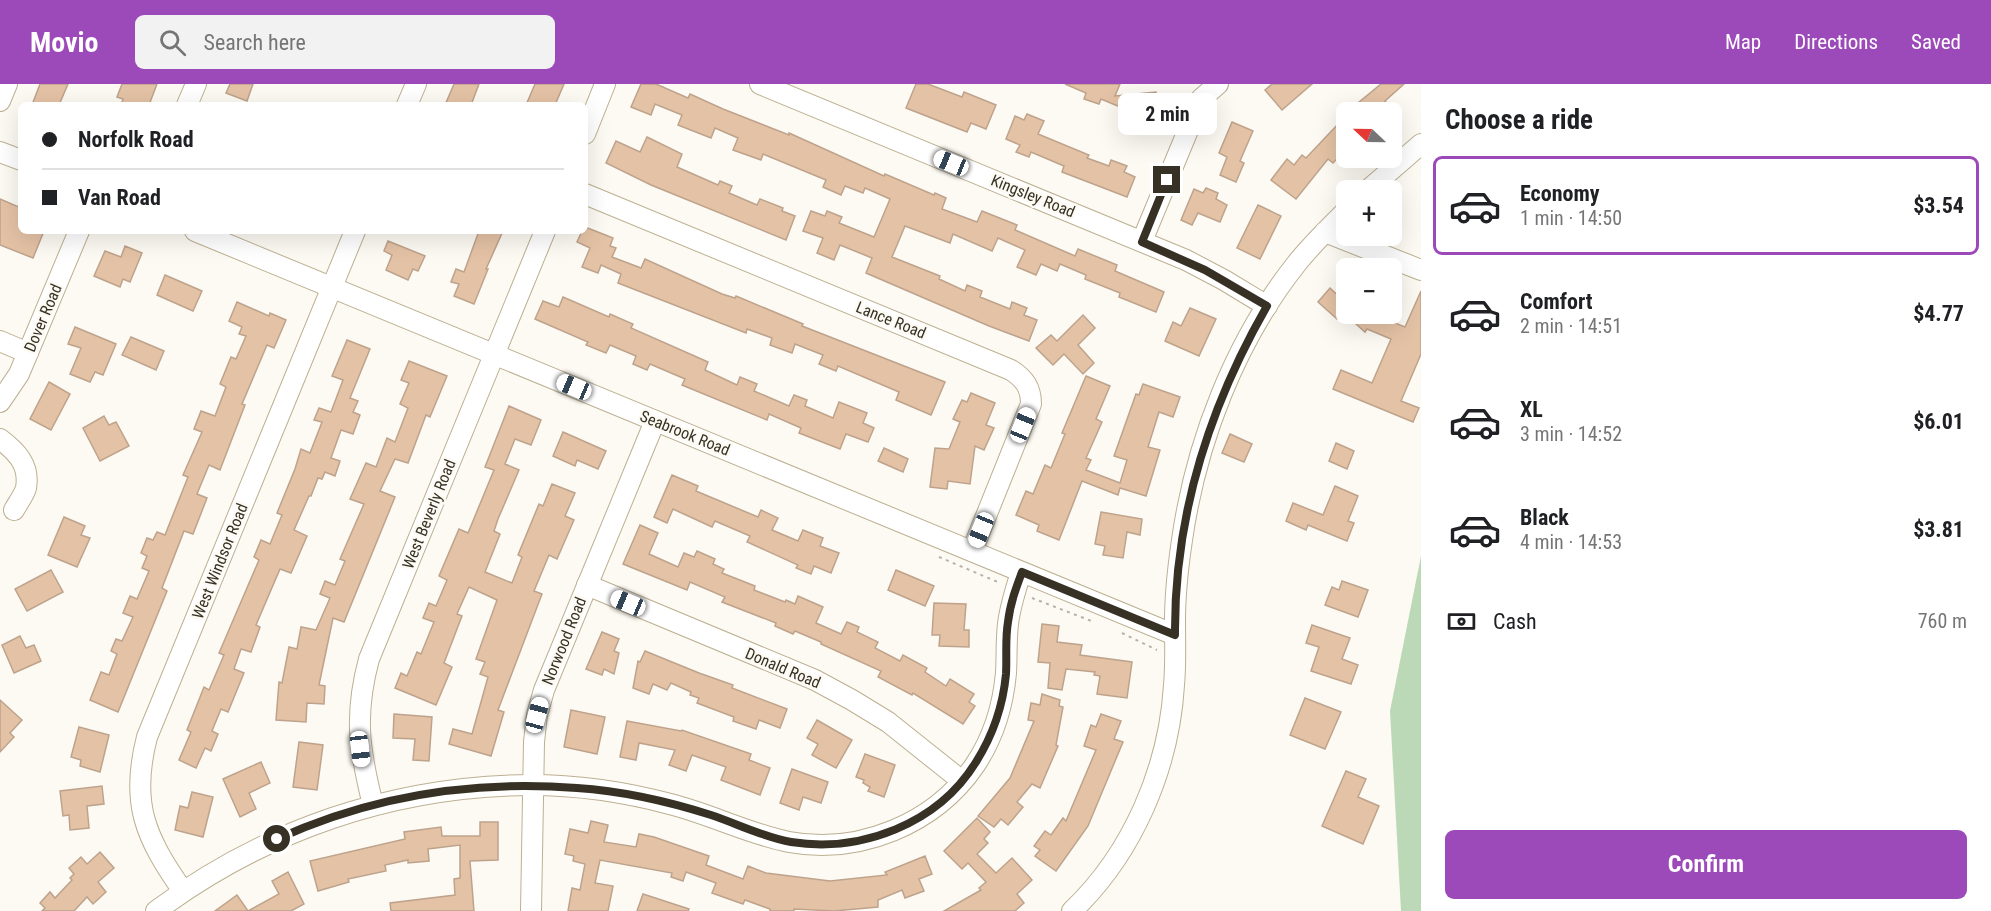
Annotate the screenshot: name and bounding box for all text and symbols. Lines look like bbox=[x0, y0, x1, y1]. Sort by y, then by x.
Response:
search box bbox=[135, 15, 555, 69]
text: Movio bbox=[30, 26, 99, 59]
icon: search bbox=[156, 26, 189, 59]
text: Search here bbox=[204, 30, 306, 55]
text: Map bbox=[1725, 30, 1761, 54]
text: Directions bbox=[1794, 30, 1878, 54]
text: Saved bbox=[1911, 30, 1961, 54]
callout: 2 min bbox=[1118, 93, 1216, 135]
text: 2 min bbox=[1145, 102, 1190, 126]
north arrow bbox=[1336, 102, 1402, 168]
map controls bbox=[1336, 102, 1402, 324]
text: Choose a ride bbox=[1445, 104, 1593, 136]
text: Norfolk Road bbox=[78, 127, 194, 152]
car bbox=[931, 148, 971, 178]
route end bbox=[1153, 166, 1180, 193]
street label: Kingsley Road bbox=[988, 171, 1078, 221]
icon: car bbox=[1448, 179, 1502, 233]
button: + bbox=[1336, 180, 1402, 246]
text: Economy bbox=[1520, 181, 1600, 206]
text: Van Road bbox=[78, 185, 161, 210]
text: $3.54 bbox=[1913, 193, 1964, 218]
text: 1 min · 14:50 bbox=[1520, 206, 1622, 230]
button: − bbox=[1336, 258, 1402, 324]
street label: Dover Road bbox=[20, 281, 66, 355]
icon: car bbox=[1448, 287, 1502, 341]
text: Comfort bbox=[1520, 289, 1593, 314]
street label: Lance Road bbox=[853, 297, 929, 343]
text: $4.77 bbox=[1913, 301, 1964, 326]
text: 2 min · 14:51 bbox=[1520, 314, 1622, 338]
car bbox=[554, 372, 594, 402]
icon: car bbox=[1448, 395, 1502, 449]
text: XL bbox=[1520, 397, 1543, 422]
car bbox=[1008, 405, 1038, 445]
street label: Seabrook Road bbox=[637, 406, 733, 460]
text: $6.01 bbox=[1913, 409, 1964, 434]
text: 3 min · 14:52 bbox=[1520, 422, 1622, 446]
street label: West Beverly Road bbox=[398, 456, 460, 572]
street label: West Windsor Road bbox=[188, 501, 252, 621]
icon: car bbox=[1448, 503, 1502, 557]
text: Black bbox=[1520, 505, 1569, 530]
car bbox=[966, 510, 996, 550]
text: $3.81 bbox=[1913, 517, 1964, 542]
text: 4 min · 14:53 bbox=[1520, 530, 1622, 554]
car bbox=[608, 588, 648, 618]
street label: Norwood Road bbox=[538, 594, 590, 688]
icon: cash bbox=[1445, 605, 1478, 638]
text: Cash bbox=[1493, 609, 1537, 634]
text: 760 m bbox=[1918, 609, 1967, 633]
street label: Donald Road bbox=[742, 644, 824, 692]
car bbox=[524, 695, 550, 735]
car bbox=[349, 730, 371, 768]
route start bbox=[263, 825, 290, 852]
button: Confirm bbox=[1445, 830, 1967, 899]

